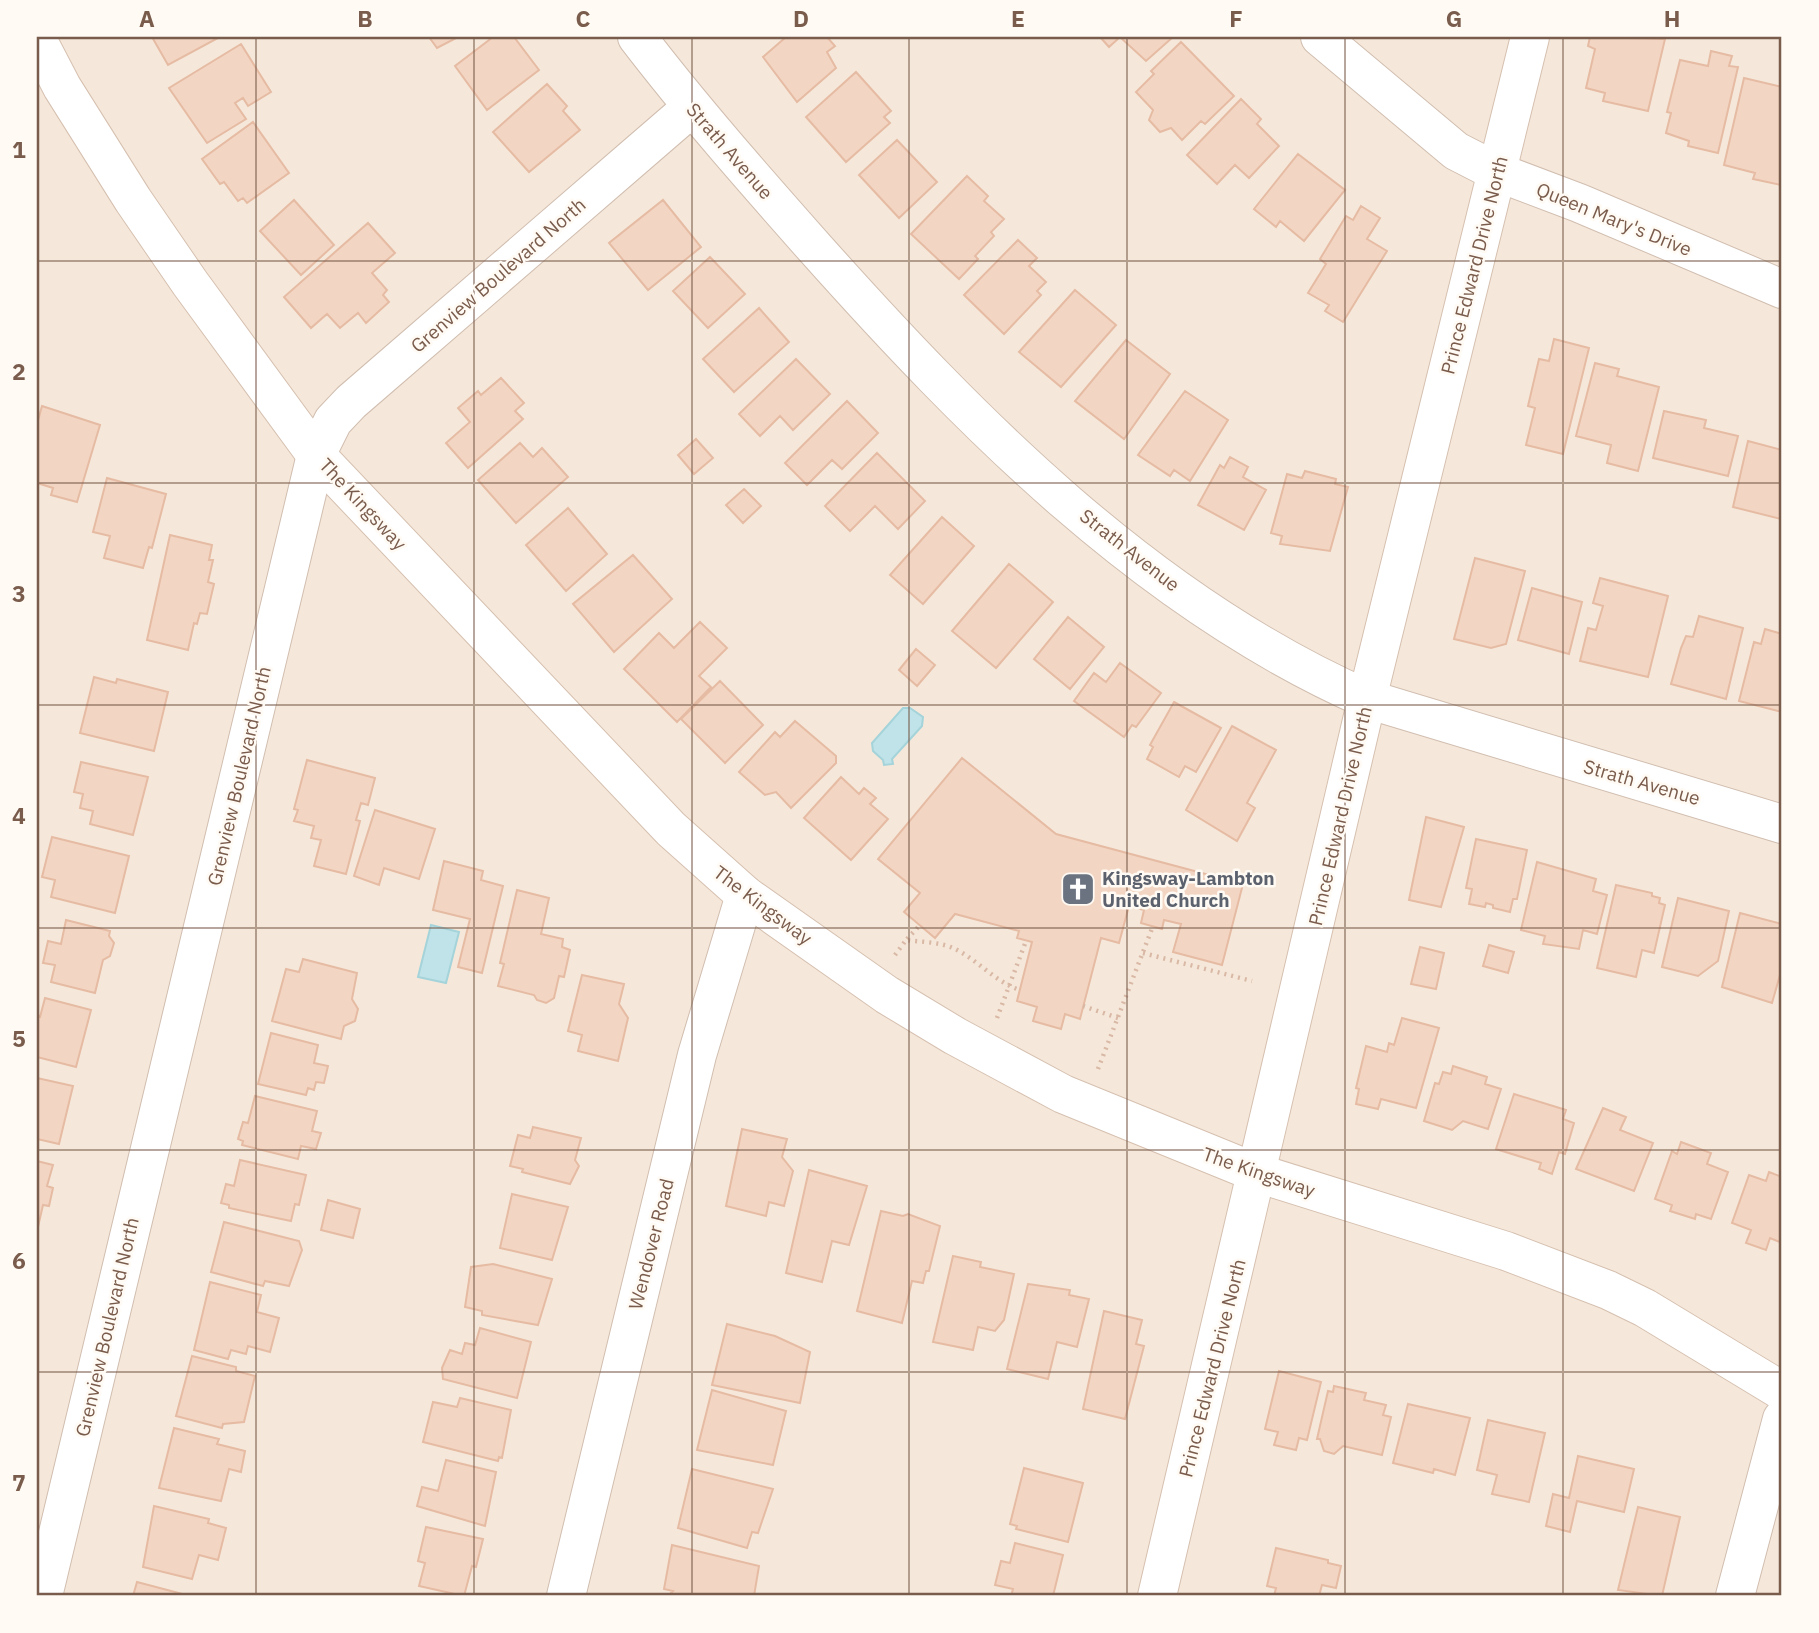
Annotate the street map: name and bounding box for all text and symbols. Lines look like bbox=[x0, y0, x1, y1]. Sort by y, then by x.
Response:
text: A bbox=[139, 3, 155, 33]
text: B bbox=[357, 3, 373, 33]
text: C bbox=[576, 3, 591, 33]
text: D bbox=[793, 3, 809, 33]
text: E bbox=[1011, 3, 1025, 33]
text: F bbox=[1229, 3, 1243, 33]
text: G bbox=[1446, 3, 1462, 33]
text: H bbox=[1664, 3, 1680, 33]
street label: Strath Avenue bbox=[682, 98, 778, 204]
text: 1 bbox=[12, 134, 26, 164]
street label: Prince Edward Drive North bbox=[1435, 153, 1513, 377]
street label: Queen Mary's Drive bbox=[1533, 177, 1695, 261]
street label: Grenview Boulevard North bbox=[406, 192, 590, 358]
text: 2 bbox=[12, 356, 26, 386]
street label: The Kingsway bbox=[314, 453, 412, 555]
street label: Strath Avenue bbox=[1075, 504, 1185, 596]
text: 3 bbox=[12, 578, 26, 608]
street label: Grenview Boulevard North bbox=[202, 664, 276, 888]
street label: Prince Edward Drive North bbox=[1303, 704, 1377, 928]
street label: Strath Avenue bbox=[1581, 754, 1703, 810]
text: 4 bbox=[12, 800, 26, 830]
street label: The Kingsway bbox=[709, 860, 817, 950]
place label: Kingsway-Lambton United Church bbox=[1102, 866, 1275, 912]
church icon: Kingsway-Lambton United Church bbox=[1059, 870, 1097, 908]
text: 5 bbox=[12, 1023, 26, 1053]
street label: The Kingsway bbox=[1200, 1142, 1319, 1203]
street label: Wendover Road bbox=[623, 1176, 679, 1312]
street label: Grenview Boulevard North bbox=[70, 1215, 144, 1439]
text: 6 bbox=[12, 1245, 26, 1275]
street label: Prince Edward Drive North bbox=[1173, 1256, 1251, 1480]
text: 7 bbox=[12, 1467, 26, 1497]

